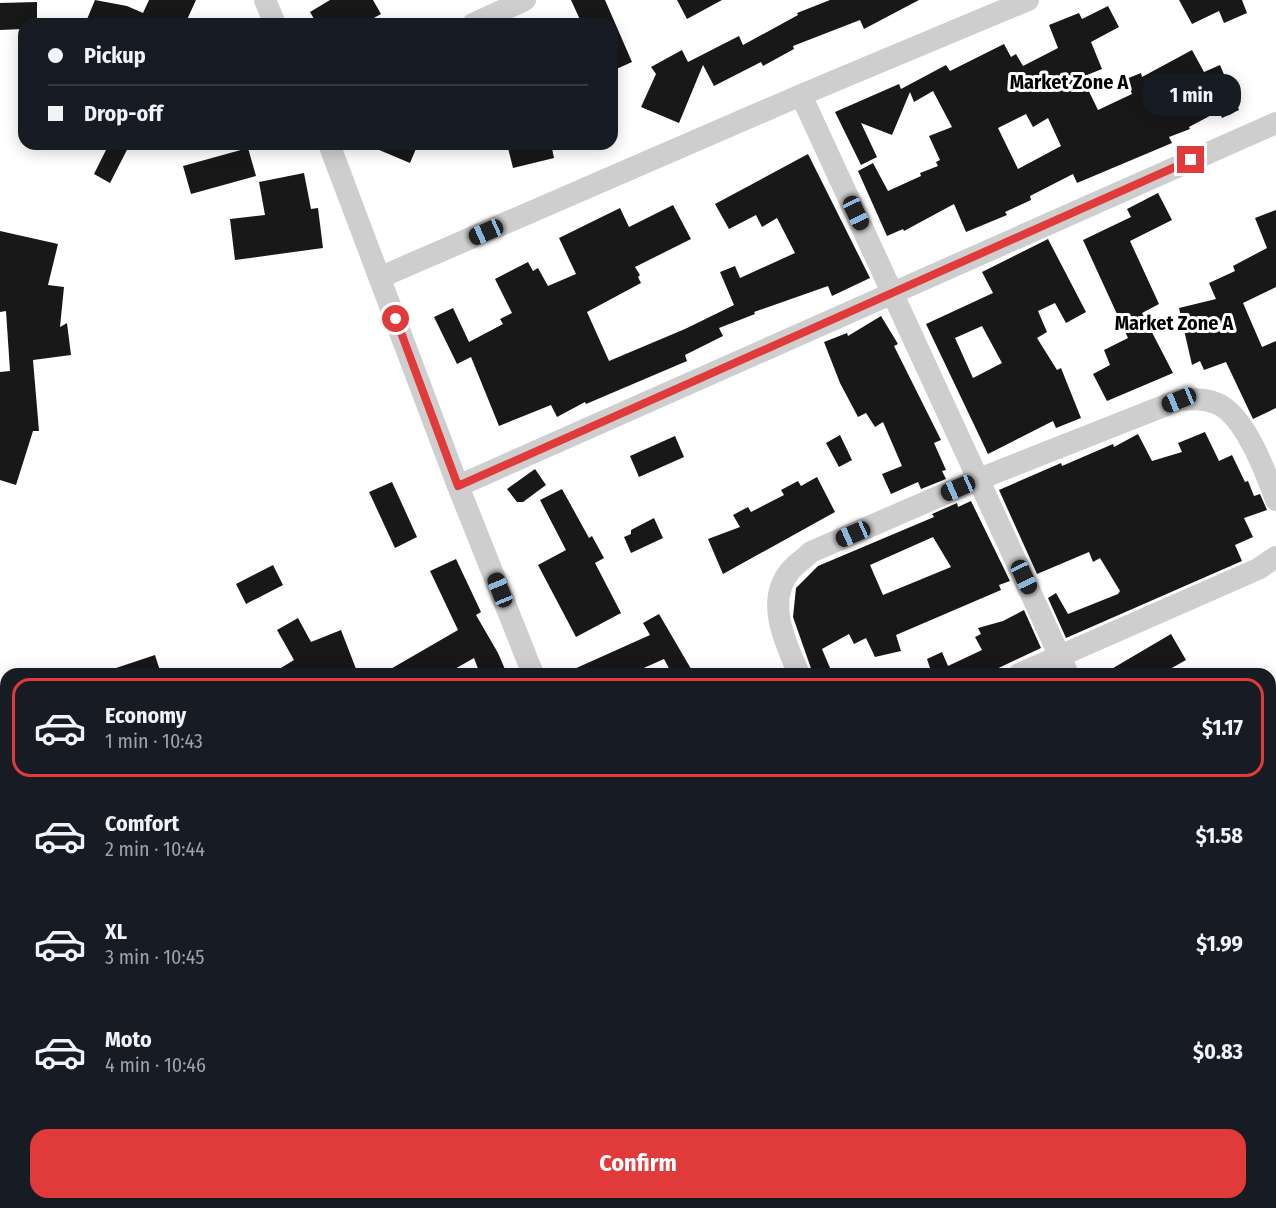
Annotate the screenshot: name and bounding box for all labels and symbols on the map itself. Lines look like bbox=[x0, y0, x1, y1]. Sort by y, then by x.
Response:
district label: Market Zone A bbox=[1010, 70, 1129, 94]
callout: 1 min bbox=[1142, 73, 1240, 115]
route end bbox=[1177, 146, 1204, 173]
car bbox=[840, 193, 872, 233]
car bbox=[466, 216, 506, 248]
route start bbox=[382, 305, 409, 332]
district label: Market Zone A bbox=[1115, 311, 1234, 335]
car bbox=[1159, 385, 1199, 415]
car bbox=[938, 472, 978, 504]
car bbox=[833, 518, 873, 550]
car bbox=[1008, 557, 1040, 597]
car bbox=[485, 570, 515, 610]

